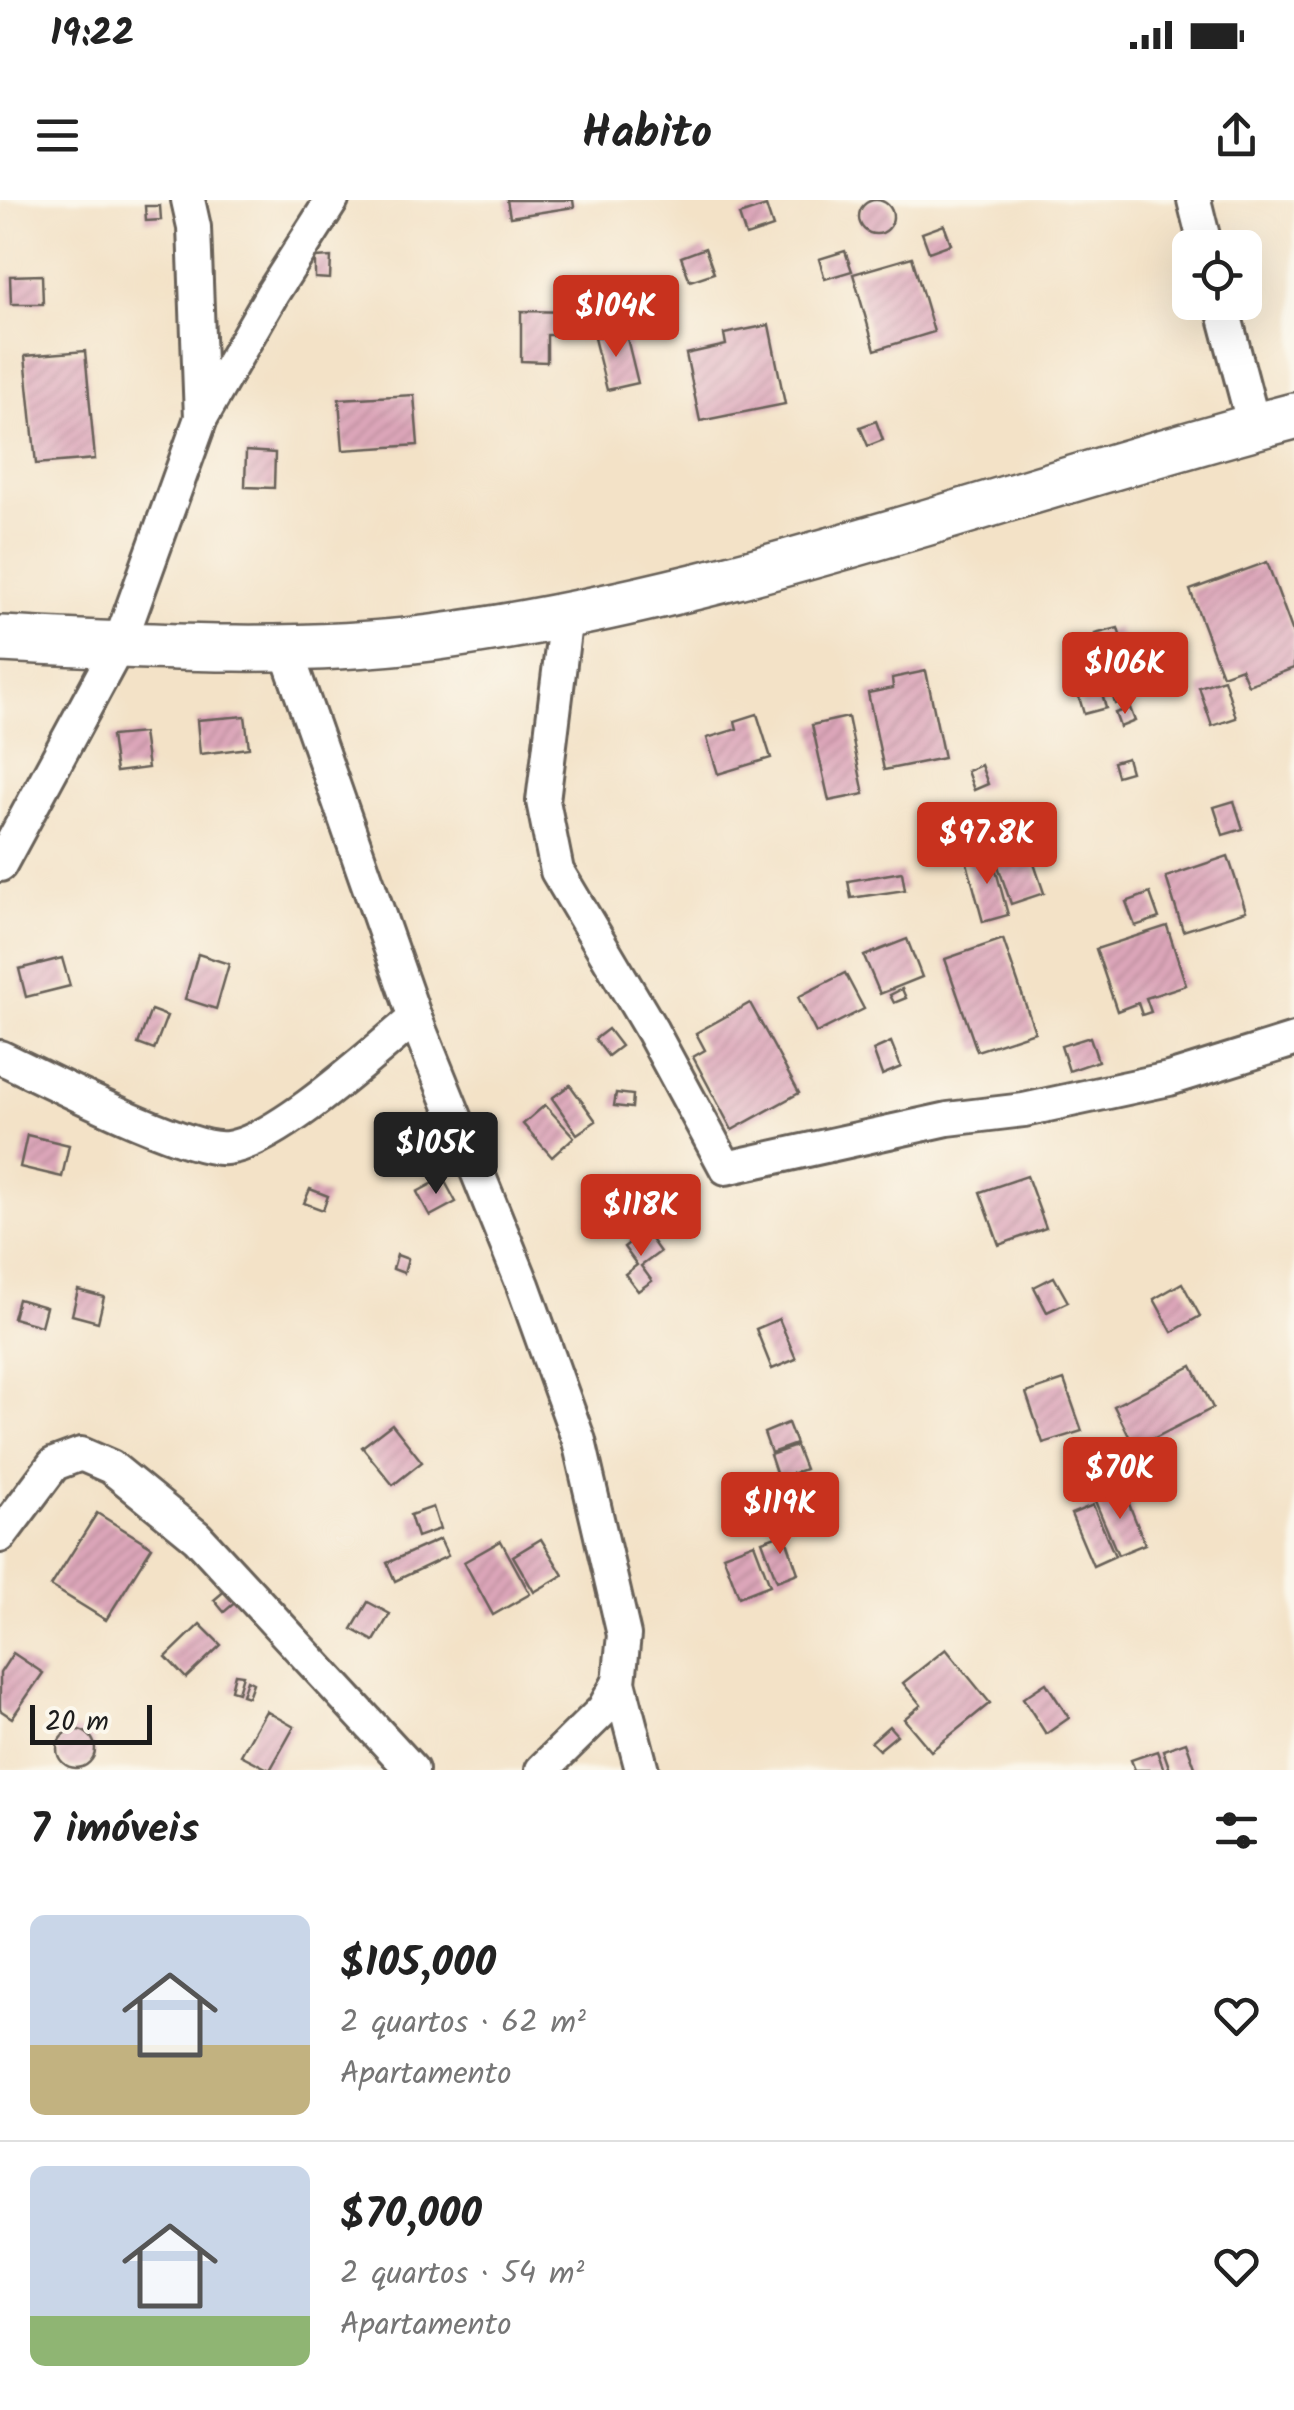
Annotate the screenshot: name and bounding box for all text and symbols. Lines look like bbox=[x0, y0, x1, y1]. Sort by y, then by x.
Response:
text: 19:22 bbox=[50, 5, 134, 65]
text: Habito bbox=[582, 99, 712, 171]
icon: menu bbox=[30, 108, 85, 163]
icon: share bbox=[1209, 108, 1264, 163]
map controls bbox=[1172, 230, 1262, 320]
button: locate bbox=[1172, 230, 1262, 320]
pin: $104K bbox=[546, 275, 686, 360]
text: $104K bbox=[575, 282, 657, 333]
pin: $106K bbox=[1055, 632, 1195, 717]
text: $106K bbox=[1084, 639, 1166, 690]
pin: $97.8K bbox=[906, 802, 1068, 887]
text: $97.8K bbox=[939, 809, 1035, 860]
pin: $105K bbox=[366, 1112, 506, 1197]
text: $105K bbox=[396, 1119, 476, 1170]
pin: $118K bbox=[571, 1174, 711, 1259]
text: $118K bbox=[603, 1181, 679, 1232]
pin: $70K bbox=[1061, 1437, 1179, 1522]
text: $70K bbox=[1085, 1444, 1155, 1495]
pin: $119K bbox=[710, 1472, 850, 1557]
text: $119K bbox=[743, 1479, 817, 1530]
scale bar bbox=[30, 1700, 152, 1744]
text: 20 m bbox=[45, 1700, 109, 1745]
text: 7 imóveis bbox=[30, 1797, 199, 1864]
icon: filters bbox=[1209, 1803, 1264, 1858]
text: $105,000 bbox=[340, 1931, 496, 1998]
icon: home bbox=[110, 1955, 230, 2075]
icon: heart bbox=[1209, 1988, 1264, 2043]
text: 2 quartos · 62 m² bbox=[340, 1998, 586, 2049]
text: Apartamento bbox=[340, 2049, 512, 2100]
text: $70,000 bbox=[340, 2182, 482, 2249]
icon: home bbox=[110, 2206, 230, 2326]
icon: heart bbox=[1209, 2239, 1264, 2294]
text: 2 quartos · 54 m² bbox=[340, 2249, 584, 2300]
text: Apartamento bbox=[340, 2300, 512, 2351]

